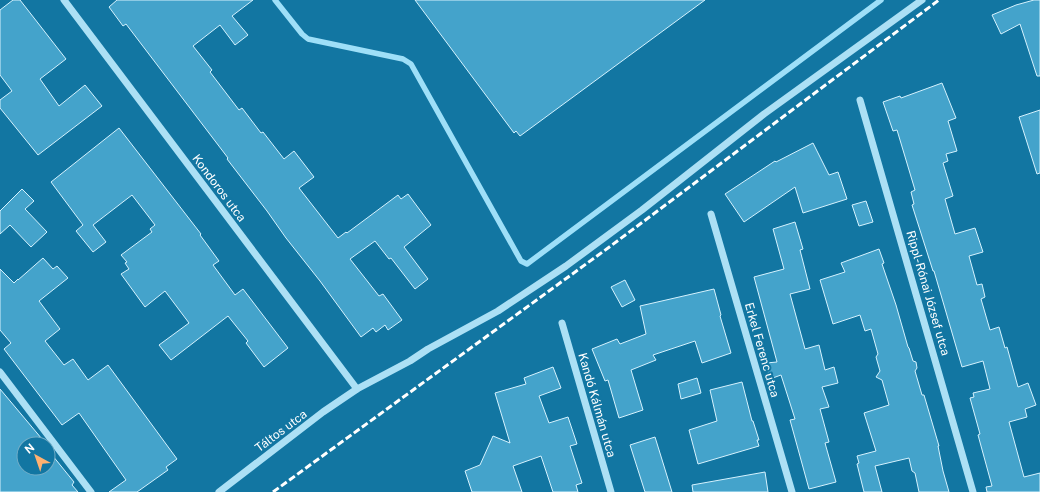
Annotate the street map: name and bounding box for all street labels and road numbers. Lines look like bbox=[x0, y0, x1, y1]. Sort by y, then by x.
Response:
street label: Kondoros utca bbox=[189, 152, 249, 224]
street label: Rippl-Rónai József utca bbox=[903, 229, 953, 357]
street label: Erkel Ferenc utca bbox=[742, 301, 782, 399]
street label: Kandó Kálmán utca bbox=[575, 351, 619, 459]
street label: Táltos utca bbox=[252, 407, 310, 455]

